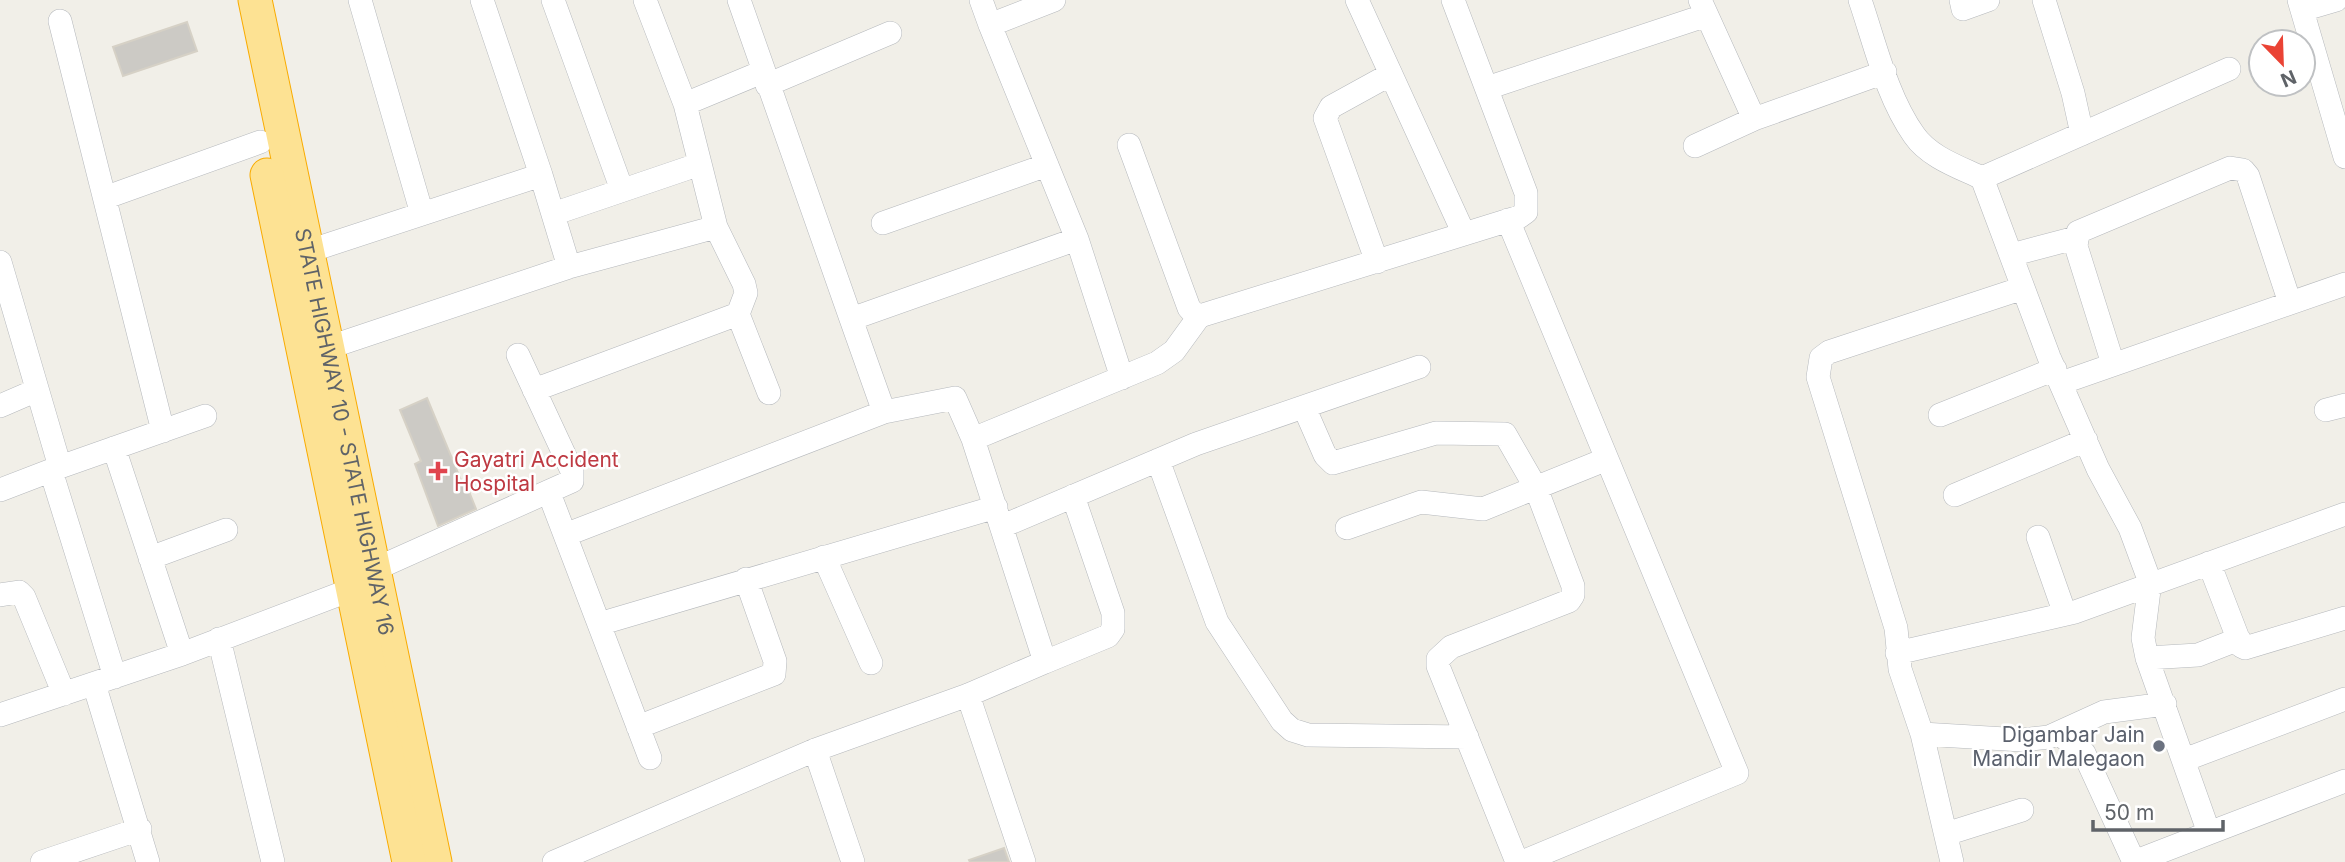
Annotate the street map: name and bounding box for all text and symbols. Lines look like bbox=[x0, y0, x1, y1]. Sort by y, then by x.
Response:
north arrow bbox=[2247, 28, 2317, 98]
text: N bbox=[2277, 65, 2300, 92]
street label: STATE HIGHWAY 10 - STATE HIGHWAY 16 bbox=[290, 226, 400, 638]
place label: Gayatri Accident Hospital bbox=[454, 447, 619, 496]
marker: Gayatri Accident Hospital bbox=[428, 461, 448, 481]
place label: Digambar Jain Mandir Malegaon bbox=[1972, 722, 2145, 771]
marker: Digambar Jain Mandir Malegaon bbox=[2151, 738, 2167, 754]
scale bar bbox=[2093, 788, 2222, 832]
text: 50 m bbox=[2104, 800, 2154, 825]

